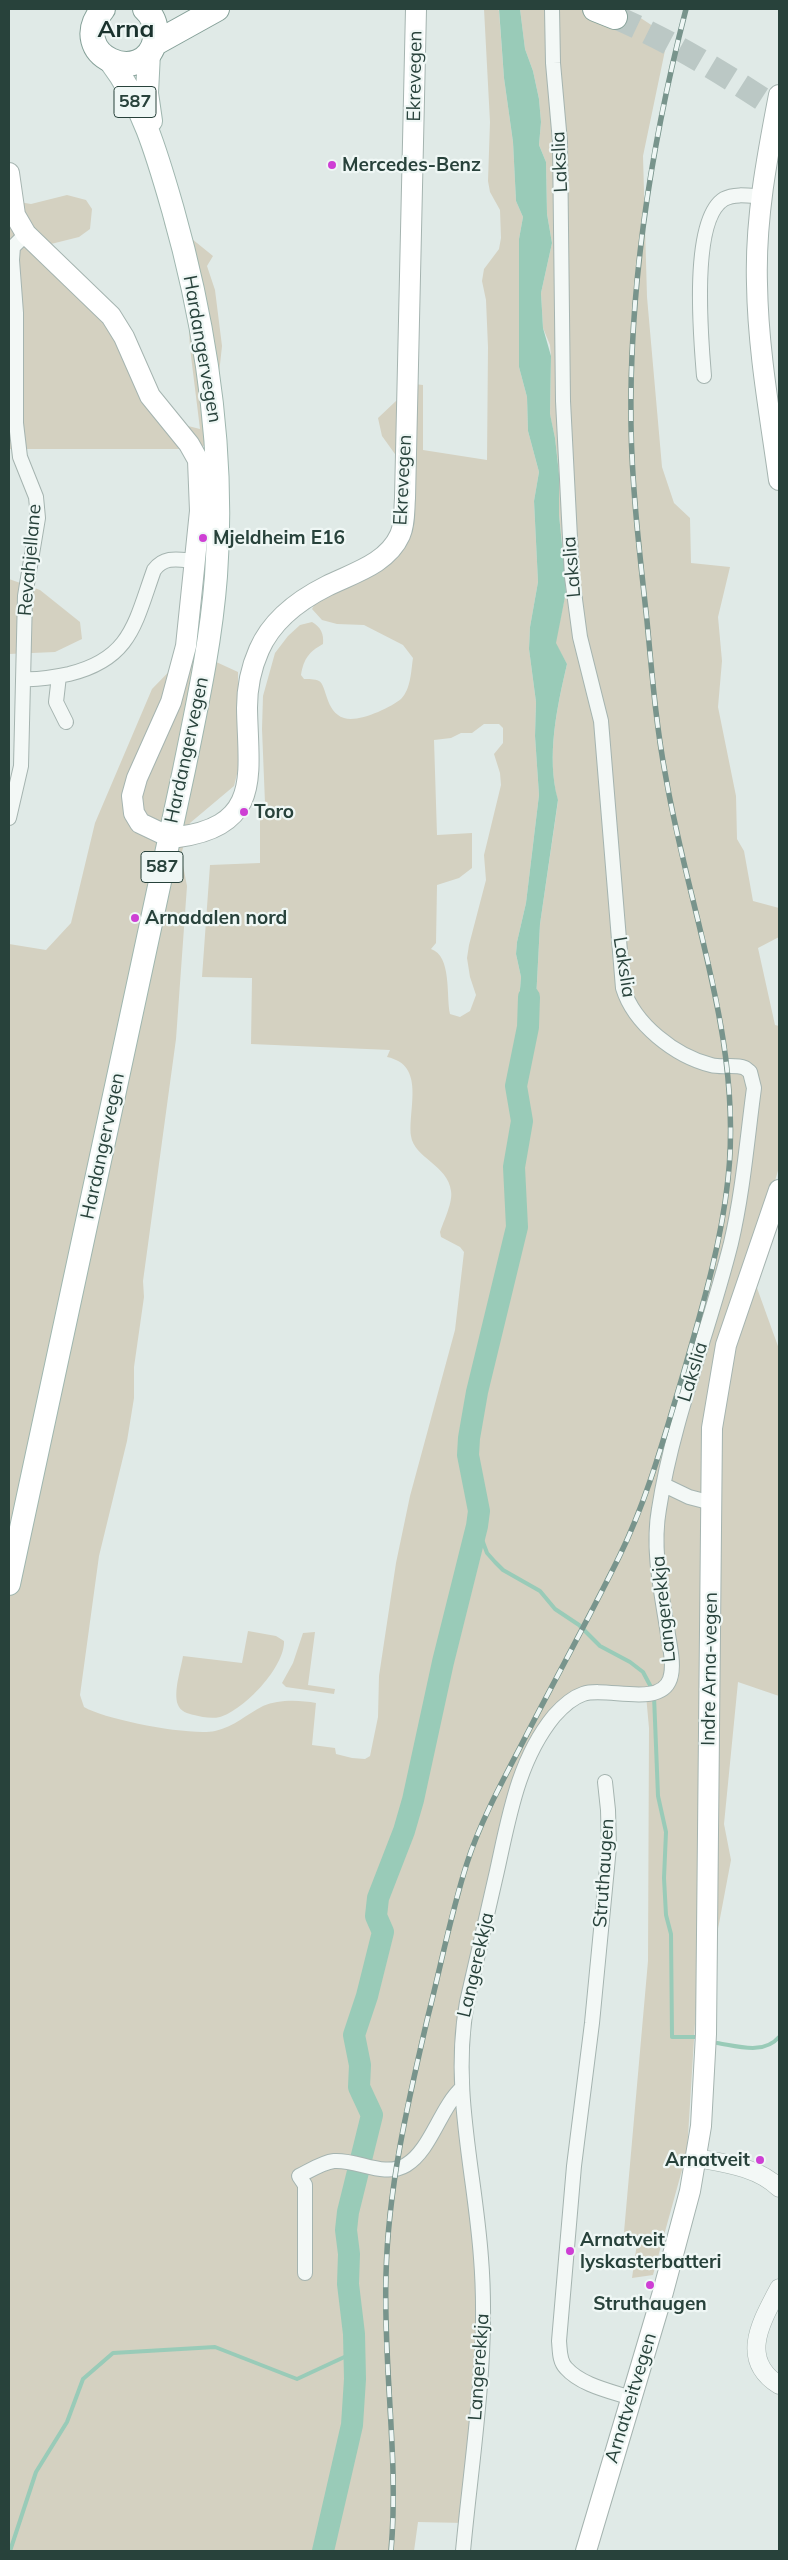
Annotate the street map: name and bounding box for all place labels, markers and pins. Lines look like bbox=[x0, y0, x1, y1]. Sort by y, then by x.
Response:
place label: Mercedes-Benz bbox=[342, 154, 481, 176]
marker: Mercedes-Benz bbox=[326, 159, 338, 171]
place label: Mjeldheim E16 bbox=[213, 527, 345, 549]
marker: Mjeldheim E16 bbox=[197, 532, 209, 544]
place label: Toro bbox=[254, 801, 294, 823]
marker: Toro bbox=[238, 806, 250, 818]
place label: Arnadalen nord bbox=[145, 907, 287, 929]
marker: Arnadalen nord bbox=[129, 912, 141, 924]
place label: Arnatveit bbox=[665, 2149, 750, 2171]
marker: Arnatveit bbox=[754, 2154, 766, 2166]
place label: Arnatveit lyskasterbatteri bbox=[580, 2229, 721, 2273]
marker: Arnatveit lyskasterbatteri bbox=[564, 2245, 576, 2257]
marker: Struthaugen bbox=[644, 2279, 656, 2291]
place label: Struthaugen bbox=[593, 2293, 707, 2315]

